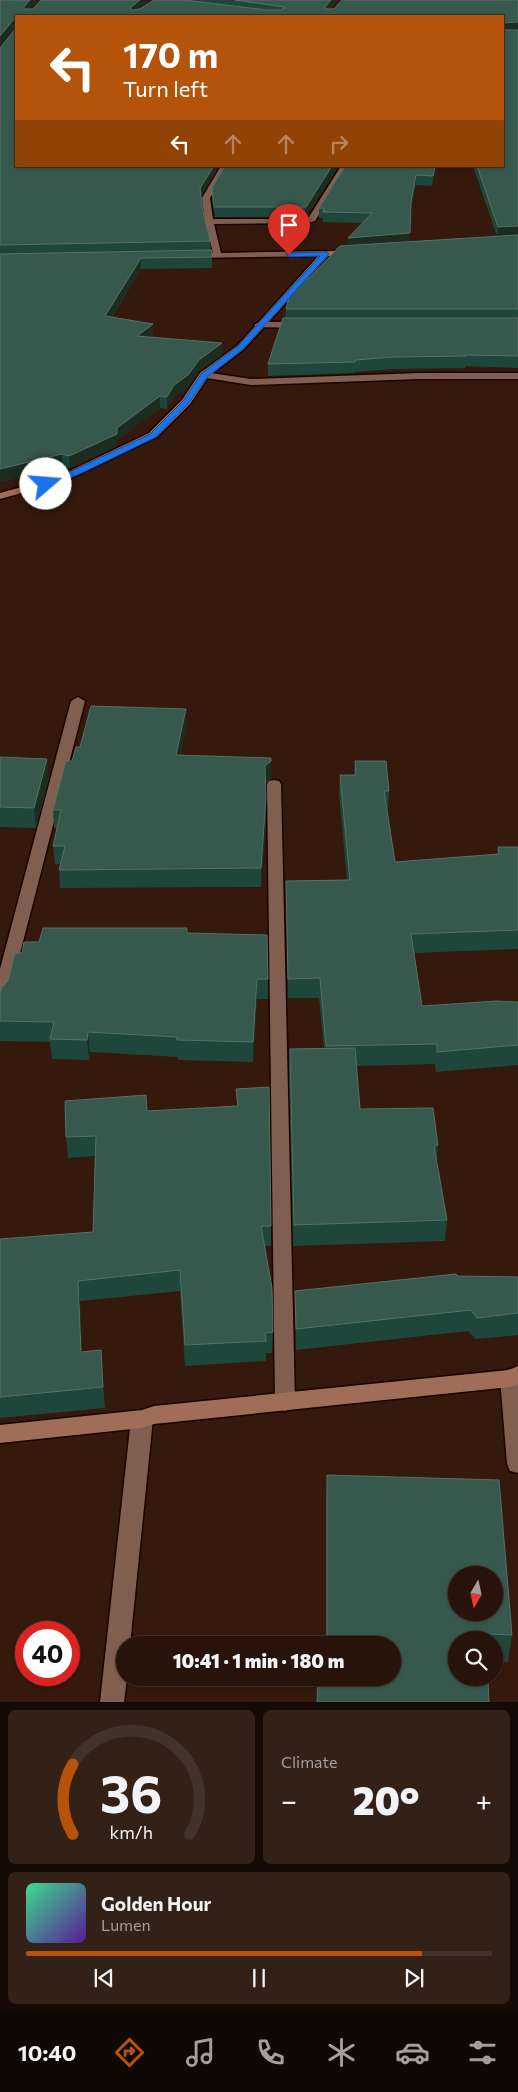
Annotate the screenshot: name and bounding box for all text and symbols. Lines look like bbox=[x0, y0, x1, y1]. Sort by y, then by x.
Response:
text: 170 m bbox=[123, 32, 218, 75]
icon: left bbox=[40, 35, 105, 100]
text: Turn left bbox=[123, 75, 208, 102]
icon: left bbox=[166, 130, 194, 158]
icon: ahead bbox=[219, 130, 247, 158]
icon: ahead bbox=[272, 130, 300, 158]
icon: right bbox=[325, 130, 353, 158]
pin bbox=[268, 204, 310, 255]
icon: arrive bbox=[275, 211, 303, 239]
position arrow bbox=[19, 457, 71, 509]
north arrow bbox=[448, 1566, 502, 1621]
map controls bbox=[448, 1566, 503, 1686]
speed limit sign: 40 bbox=[15, 1621, 80, 1686]
button: search bbox=[448, 1631, 503, 1686]
text: 10:41 · 1 min · 180 m bbox=[173, 1649, 344, 1672]
text: Climate bbox=[281, 1752, 337, 1771]
text: 36 bbox=[100, 1760, 163, 1824]
text: 20° bbox=[353, 1776, 420, 1823]
text: − bbox=[281, 1783, 297, 1817]
text: + bbox=[476, 1783, 492, 1817]
text: km/h bbox=[110, 1821, 153, 1843]
text: Golden Hour bbox=[101, 1892, 211, 1915]
text: Lumen bbox=[101, 1915, 151, 1934]
icon: previous bbox=[90, 1964, 118, 1992]
icon: pause bbox=[245, 1964, 273, 1992]
icon: next bbox=[400, 1964, 428, 1992]
icon: directions bbox=[112, 2035, 147, 2070]
icon: music bbox=[183, 2035, 218, 2070]
icon: phone bbox=[253, 2035, 288, 2070]
icon: climate bbox=[324, 2035, 359, 2070]
icon: car bbox=[395, 2035, 430, 2070]
icon: filters bbox=[465, 2035, 500, 2070]
text: 10:40 bbox=[18, 2039, 76, 2066]

